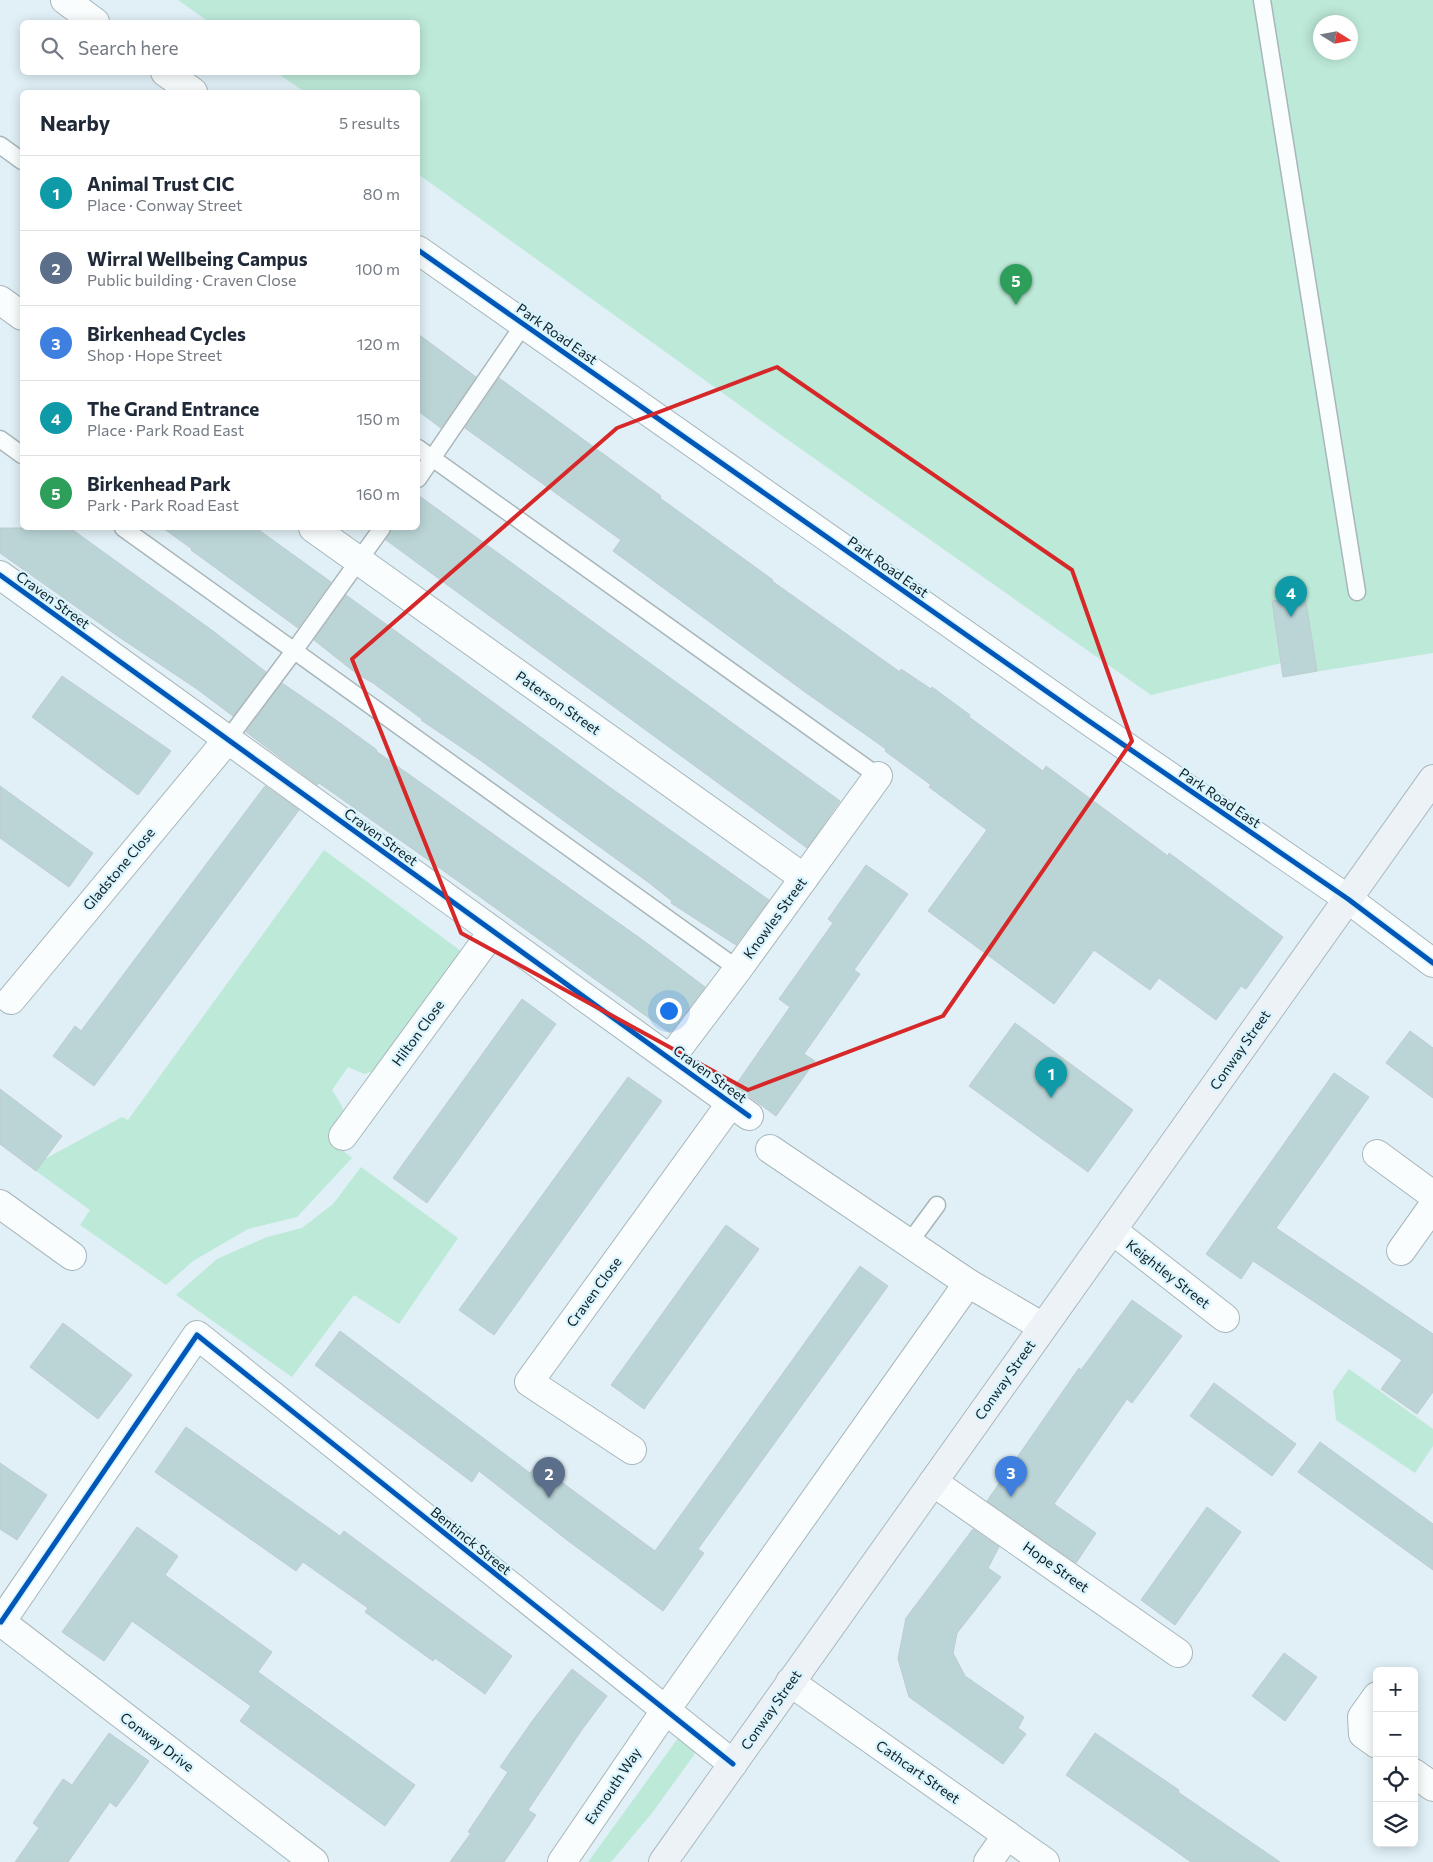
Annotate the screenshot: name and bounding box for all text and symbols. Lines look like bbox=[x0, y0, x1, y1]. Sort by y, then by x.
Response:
north arrow bbox=[1313, 15, 1358, 60]
search box bbox=[20, 20, 420, 75]
icon: search bbox=[38, 34, 66, 62]
text: Search here bbox=[78, 36, 178, 59]
text: Nearby bbox=[40, 110, 110, 135]
text: 5 results bbox=[339, 113, 400, 132]
text: Animal Trust CIC bbox=[87, 172, 234, 195]
text: 1 bbox=[52, 184, 60, 203]
text: 80 m bbox=[363, 184, 400, 203]
text: Place · Conway Street bbox=[87, 195, 243, 214]
text: Wirral Wellbeing Campus bbox=[87, 247, 308, 270]
text: 2 bbox=[51, 259, 61, 278]
text: 100 m bbox=[355, 259, 400, 278]
pin: 5 bbox=[1000, 264, 1032, 305]
text: Public building · Craven Close bbox=[87, 270, 296, 289]
street label: Park Road East bbox=[513, 299, 601, 368]
text: Birkenhead Cycles bbox=[87, 322, 246, 345]
text: 3 bbox=[51, 334, 61, 353]
text: 120 m bbox=[357, 334, 400, 353]
text: Shop · Hope Street bbox=[87, 345, 222, 364]
text: The Grand Entrance bbox=[87, 397, 259, 420]
text: 4 bbox=[51, 409, 61, 428]
text: 150 m bbox=[357, 409, 400, 428]
text: Place · Park Road East bbox=[87, 420, 244, 439]
text: Birkenhead Park bbox=[87, 472, 231, 495]
text: 5 bbox=[51, 484, 61, 503]
text: 160 m bbox=[356, 484, 400, 503]
text: Park · Park Road East bbox=[87, 495, 239, 514]
street label: Park Road East bbox=[844, 532, 932, 601]
street label: Craven Street bbox=[13, 567, 94, 632]
pin: 4 bbox=[1275, 576, 1307, 617]
street label: Paterson Street bbox=[513, 667, 604, 738]
street label: Park Road East bbox=[1176, 764, 1265, 831]
street label: Craven Street bbox=[341, 804, 422, 869]
street label: Gladstone Close bbox=[79, 824, 158, 914]
street label: Knowles Street bbox=[739, 874, 810, 962]
street label: Hilton Close bbox=[388, 996, 447, 1069]
your location bbox=[656, 998, 682, 1024]
street label: Conway Street bbox=[1206, 1006, 1274, 1093]
street label: Craven Street bbox=[670, 1041, 751, 1106]
pin: 1 bbox=[1035, 1057, 1067, 1098]
street label: Keightley Street bbox=[1123, 1236, 1214, 1312]
street label: Craven Close bbox=[563, 1253, 625, 1330]
street label: Conway Street bbox=[971, 1336, 1039, 1423]
pin: 3 bbox=[995, 1456, 1027, 1497]
pin: 2 bbox=[533, 1457, 565, 1498]
street label: Bentinck Street bbox=[428, 1503, 515, 1578]
street label: Hope Street bbox=[1020, 1538, 1093, 1596]
street label: Conway Street bbox=[737, 1666, 805, 1753]
map controls bbox=[1373, 1667, 1418, 1847]
button: + bbox=[1373, 1667, 1418, 1712]
street label: Conway Drive bbox=[117, 1708, 197, 1775]
button: − bbox=[1373, 1712, 1418, 1757]
street label: Cathcart Street bbox=[873, 1736, 964, 1807]
street label: Exmouth Way bbox=[581, 1744, 644, 1827]
button: locate bbox=[1373, 1757, 1418, 1802]
button: layers bbox=[1373, 1802, 1418, 1847]

